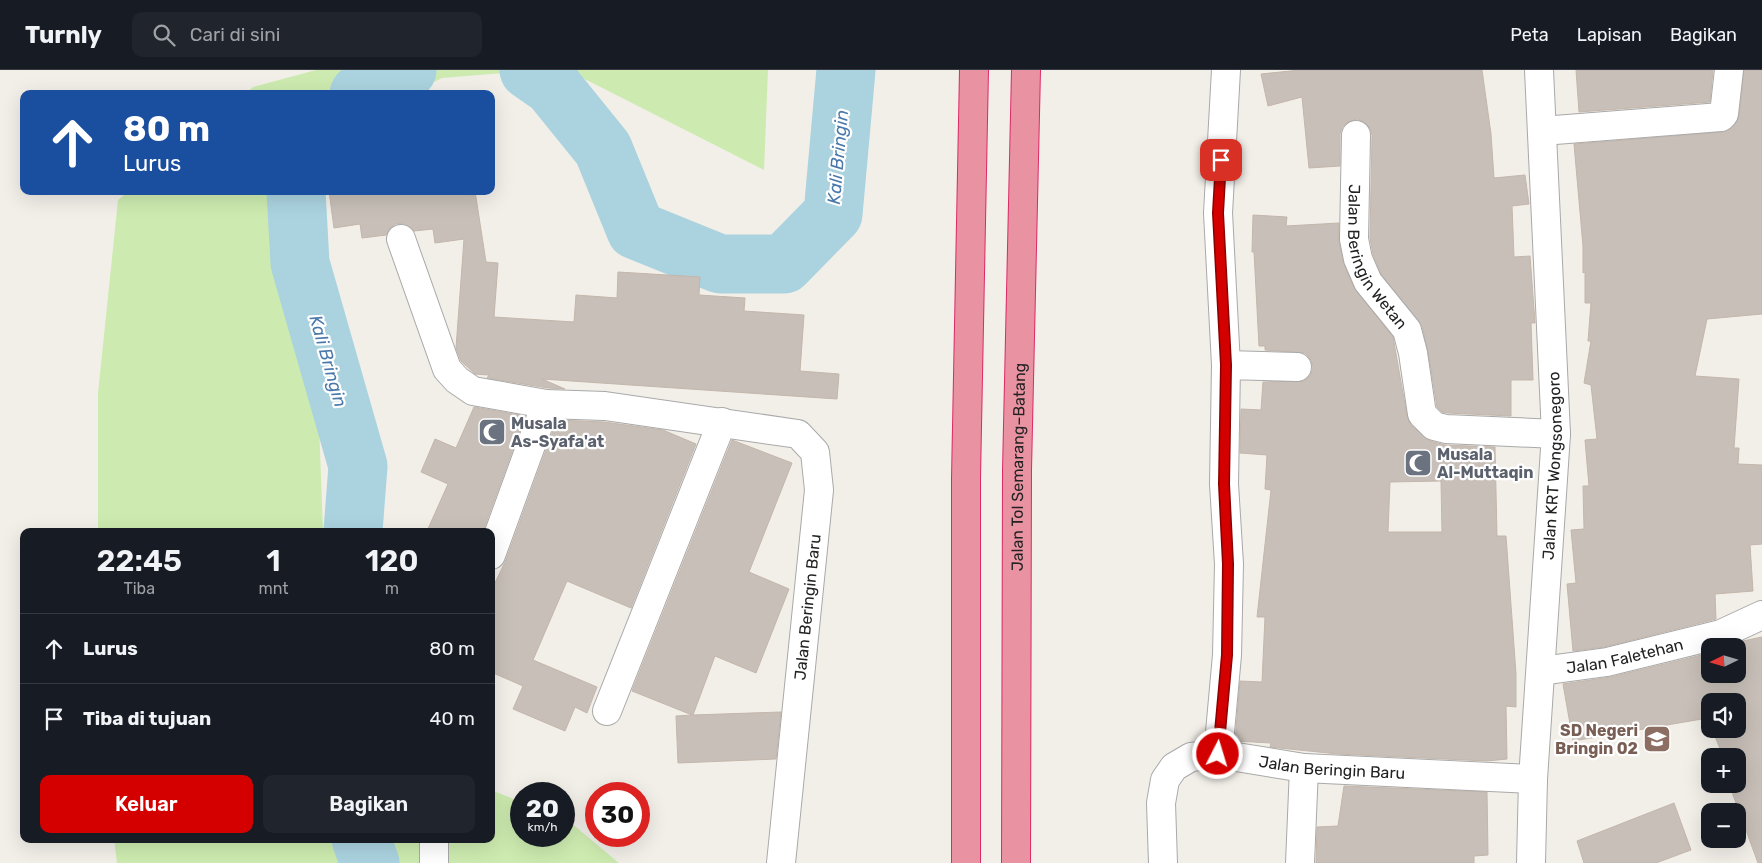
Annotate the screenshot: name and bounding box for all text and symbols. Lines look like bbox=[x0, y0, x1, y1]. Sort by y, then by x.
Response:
search box bbox=[132, 12, 482, 57]
text: Turnly bbox=[25, 21, 102, 49]
icon: search bbox=[150, 21, 178, 49]
text: Cari di sini bbox=[190, 23, 280, 46]
text: Peta bbox=[1510, 24, 1549, 46]
text: Lapisan bbox=[1577, 24, 1642, 46]
text: Bagikan bbox=[1670, 24, 1737, 46]
text: 80 m bbox=[123, 108, 210, 150]
water label: Kali Bringin bbox=[823, 109, 853, 205]
icon: ahead bbox=[40, 110, 105, 175]
pin bbox=[1200, 139, 1242, 181]
icon: arrive bbox=[1207, 146, 1235, 174]
text: Lurus bbox=[123, 150, 181, 177]
street label: Jalan Beringin Wetan bbox=[1344, 184, 1411, 333]
water label: Kali Bringin bbox=[304, 312, 352, 410]
street label: Jalan Tol Semarang–Batang bbox=[1008, 363, 1029, 571]
street label: Jalan KRT Wongsonegoro bbox=[1539, 371, 1566, 561]
place label: Musala As-Syafa'at bbox=[511, 414, 605, 451]
mosque icon: Musala As-Syafa'at bbox=[477, 417, 507, 447]
place label: Musala Al-Muttaqin bbox=[1437, 445, 1533, 482]
mosque icon: Musala Al-Muttaqin bbox=[1403, 448, 1433, 478]
street label: Jalan Beringin Baru bbox=[790, 533, 825, 681]
text: 22:45 bbox=[97, 543, 182, 579]
text: 1 bbox=[266, 543, 281, 579]
text: 120 bbox=[365, 543, 419, 579]
text: Tiba bbox=[124, 579, 155, 598]
text: mnt bbox=[259, 579, 289, 598]
text: m bbox=[385, 579, 399, 598]
icon: ahead bbox=[40, 635, 68, 663]
street label: Jalan Faletehan bbox=[1565, 635, 1685, 677]
text: Lurus bbox=[83, 637, 138, 660]
text: 80 m bbox=[429, 637, 475, 660]
north arrow bbox=[1701, 638, 1746, 682]
map controls bbox=[1701, 638, 1746, 848]
button: sound bbox=[1701, 693, 1746, 738]
icon: arrive bbox=[40, 705, 68, 733]
text: Tiba di tujuan bbox=[83, 707, 211, 730]
text: 40 m bbox=[430, 707, 475, 730]
place label: SD Negeri Bringin 02 bbox=[1555, 721, 1638, 758]
school or university icon: SD Negeri Bringin 02 bbox=[1642, 724, 1672, 754]
position arrow bbox=[1191, 727, 1243, 779]
button: + bbox=[1701, 748, 1746, 793]
street label: Jalan Beringin Baru bbox=[1257, 752, 1406, 783]
button: Keluar bbox=[40, 775, 253, 833]
button: Bagikan bbox=[263, 775, 475, 833]
speed limit sign: 30 bbox=[585, 782, 650, 847]
text: 20 bbox=[526, 794, 559, 823]
button: − bbox=[1701, 803, 1746, 848]
text: km/h bbox=[528, 820, 557, 834]

